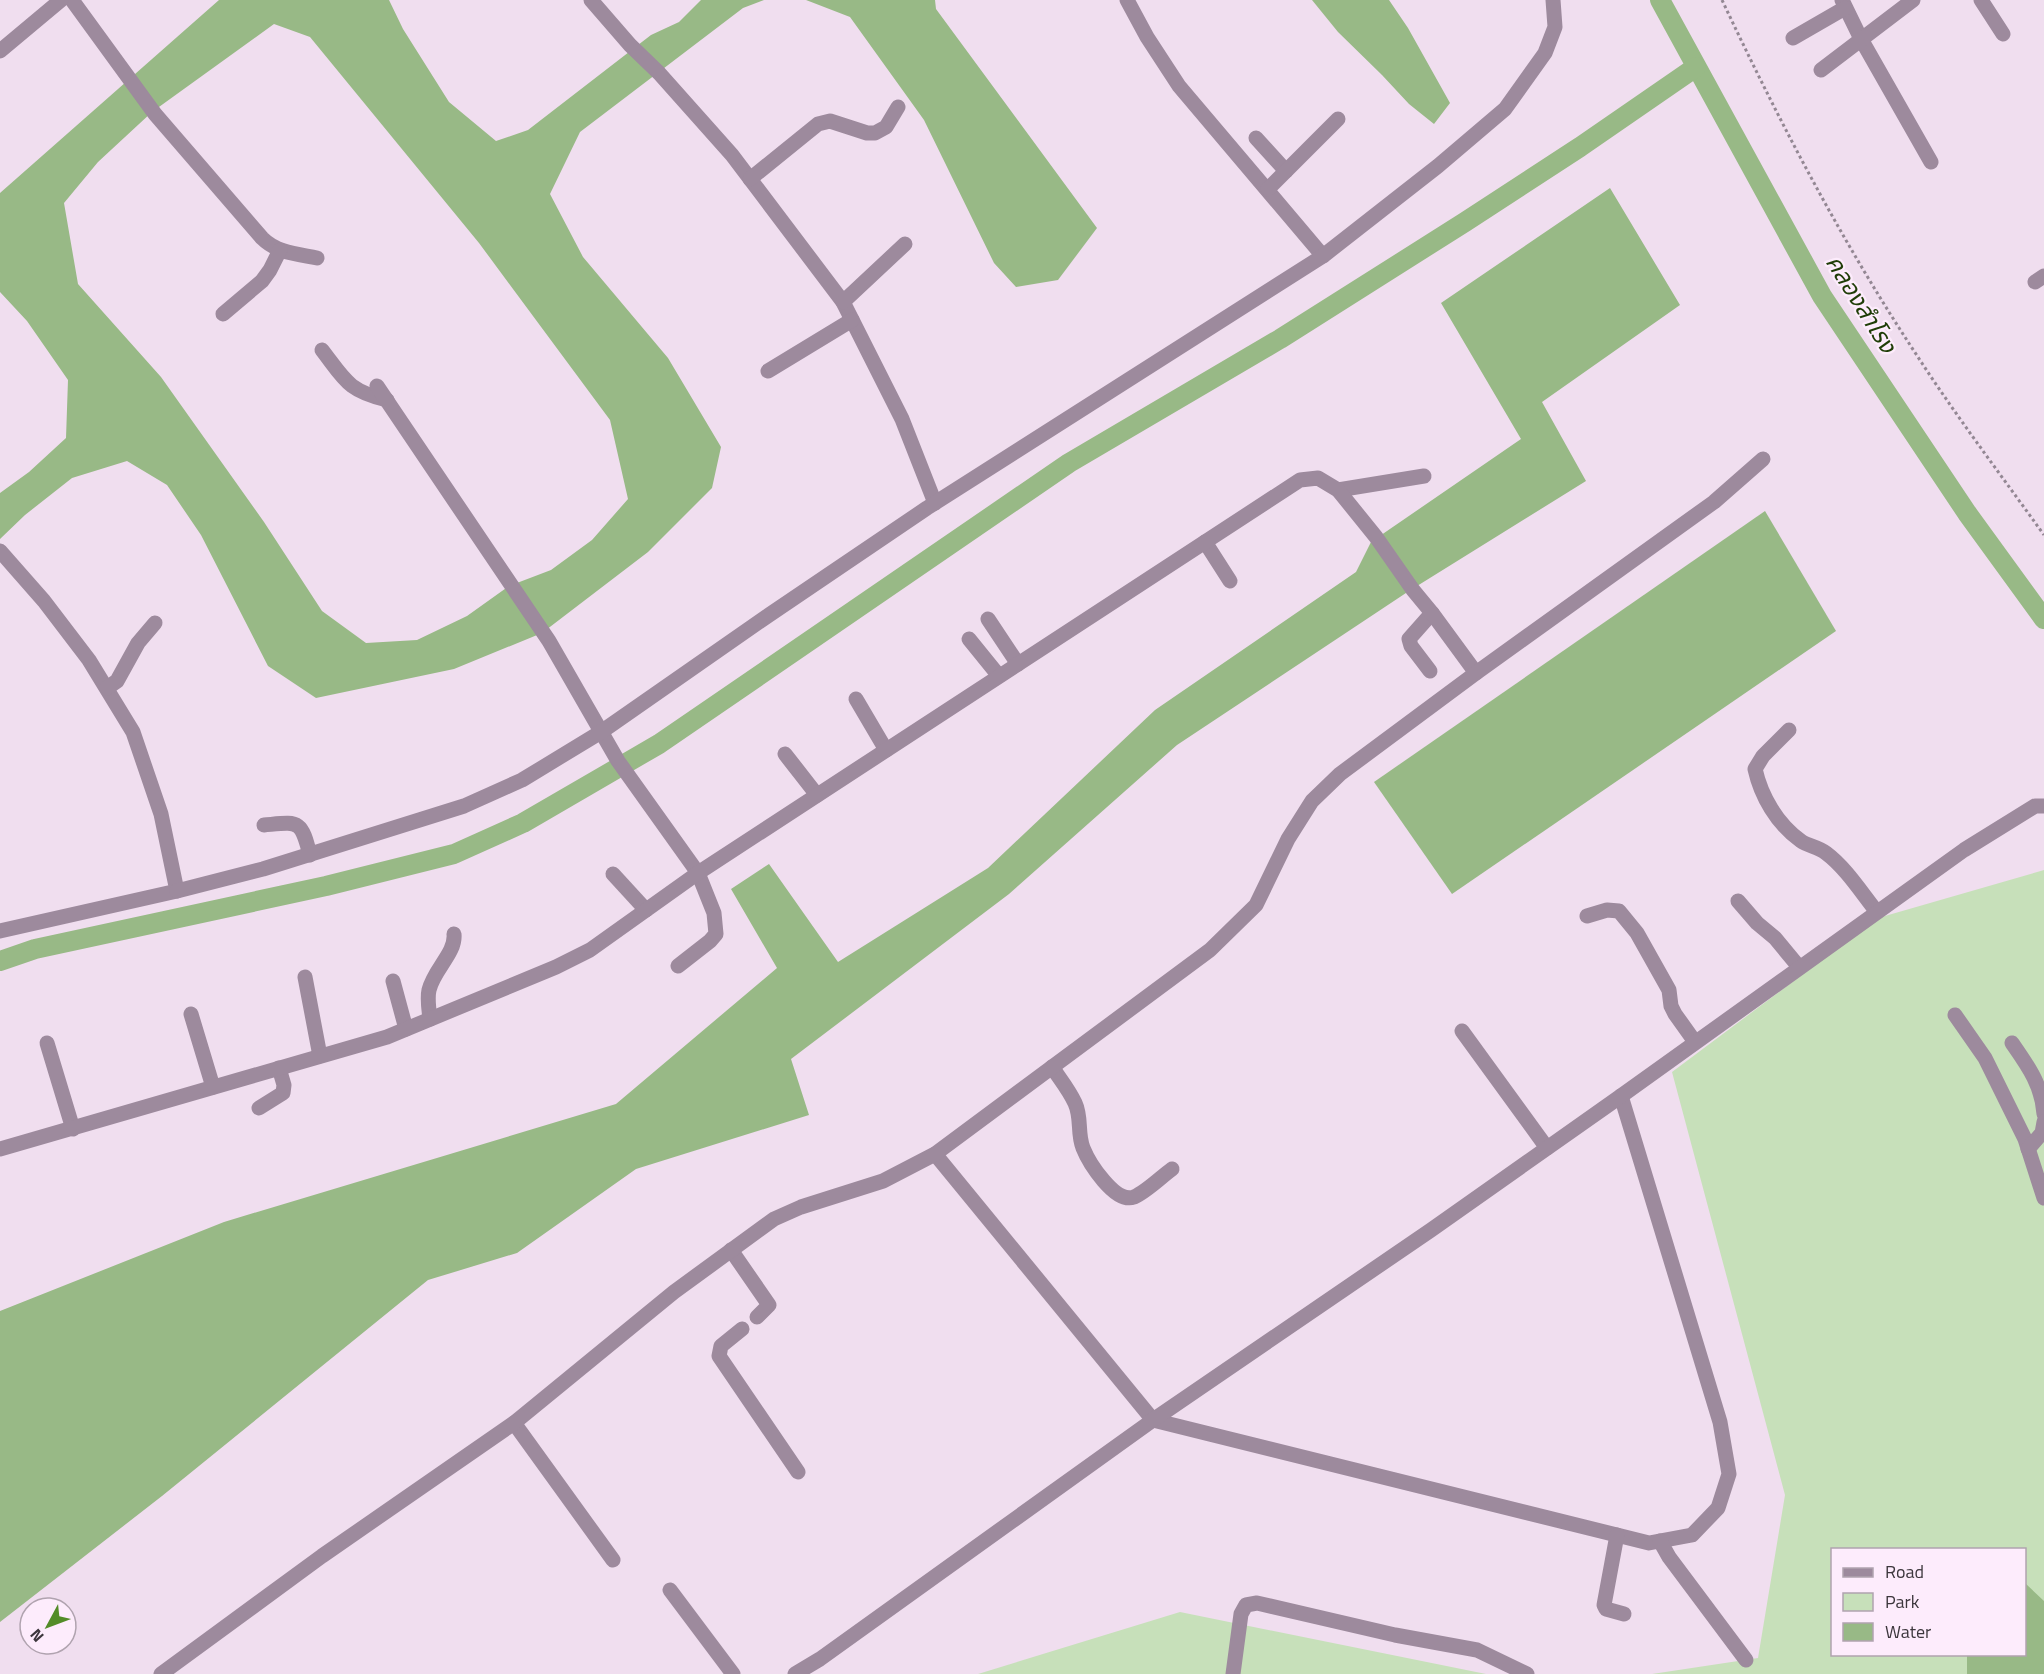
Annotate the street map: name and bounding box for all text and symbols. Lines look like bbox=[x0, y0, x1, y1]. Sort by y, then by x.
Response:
water label: คลองสำโรง bbox=[1817, 247, 1907, 361]
legend bbox=[1831, 1548, 2026, 1656]
text: Road bbox=[1885, 1558, 1924, 1585]
text: Park bbox=[1885, 1588, 1920, 1615]
north arrow bbox=[18, 1596, 78, 1656]
text: Water bbox=[1885, 1618, 1931, 1645]
text: N bbox=[24, 1624, 49, 1648]

